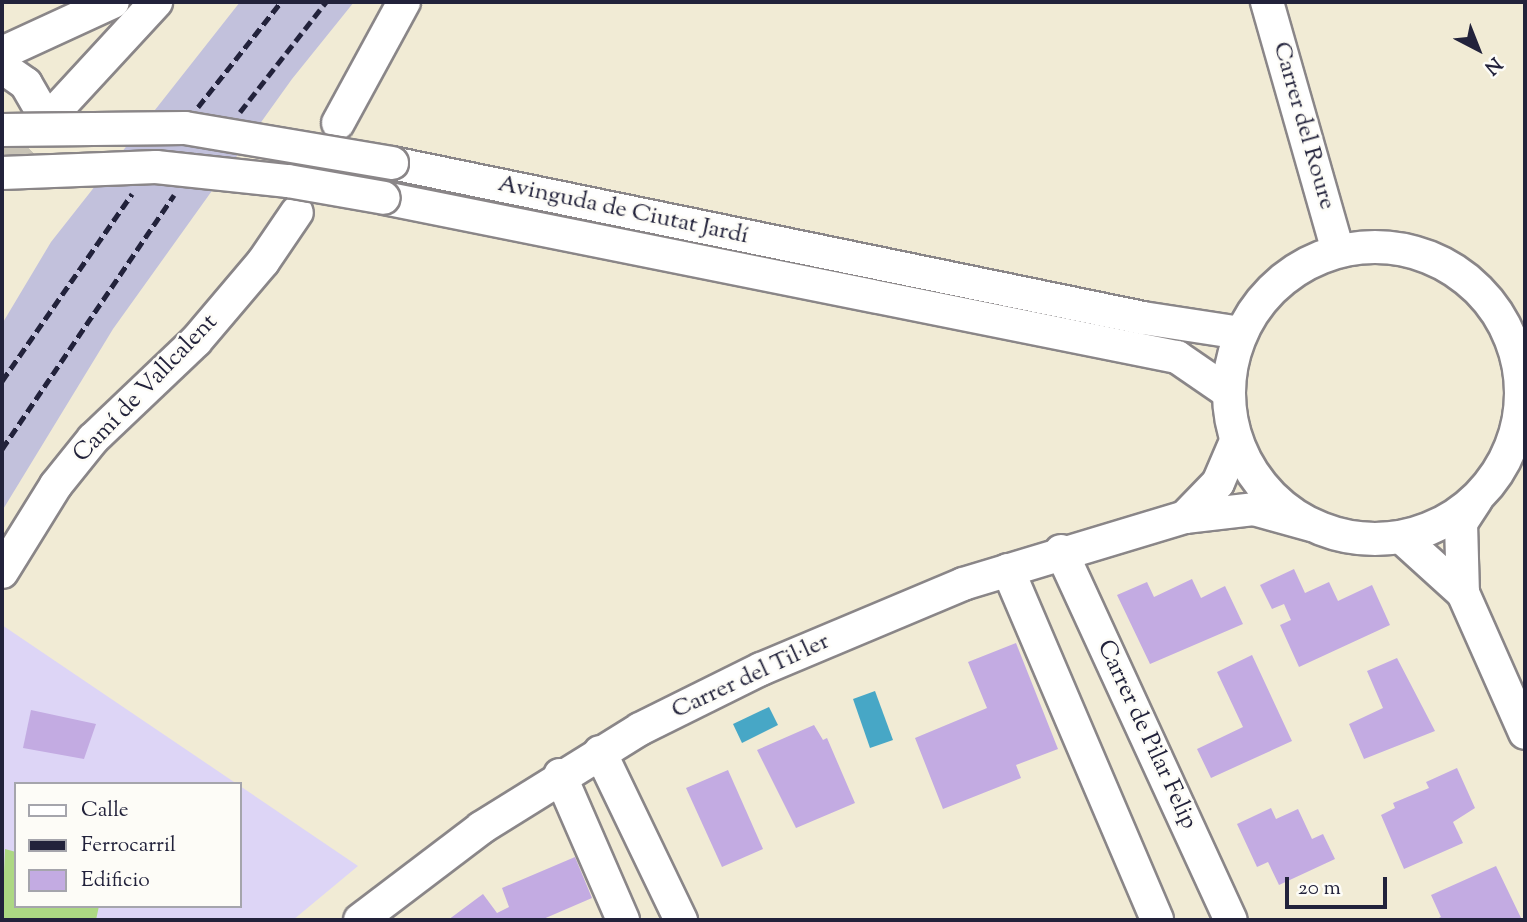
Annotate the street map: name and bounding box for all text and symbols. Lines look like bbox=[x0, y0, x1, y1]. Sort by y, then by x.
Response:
north arrow bbox=[1443, 14, 1513, 84]
street label: Carrer del Roure bbox=[1265, 39, 1341, 213]
text: N bbox=[1478, 50, 1507, 80]
street label: Avinguda de Ciutat Jardí bbox=[495, 170, 751, 252]
street label: Camí de Vallcalent bbox=[68, 309, 224, 469]
street label: Carrer del Til·ler bbox=[668, 628, 834, 726]
street label: Carrer de Pilar Felip bbox=[1090, 636, 1202, 834]
legend bbox=[14, 782, 242, 908]
text: Calle bbox=[81, 796, 129, 826]
text: Ferrocarril bbox=[81, 831, 176, 861]
scale bar bbox=[1289, 862, 1390, 906]
text: Edificio bbox=[81, 866, 150, 896]
text: 20 m bbox=[1298, 874, 1341, 904]

